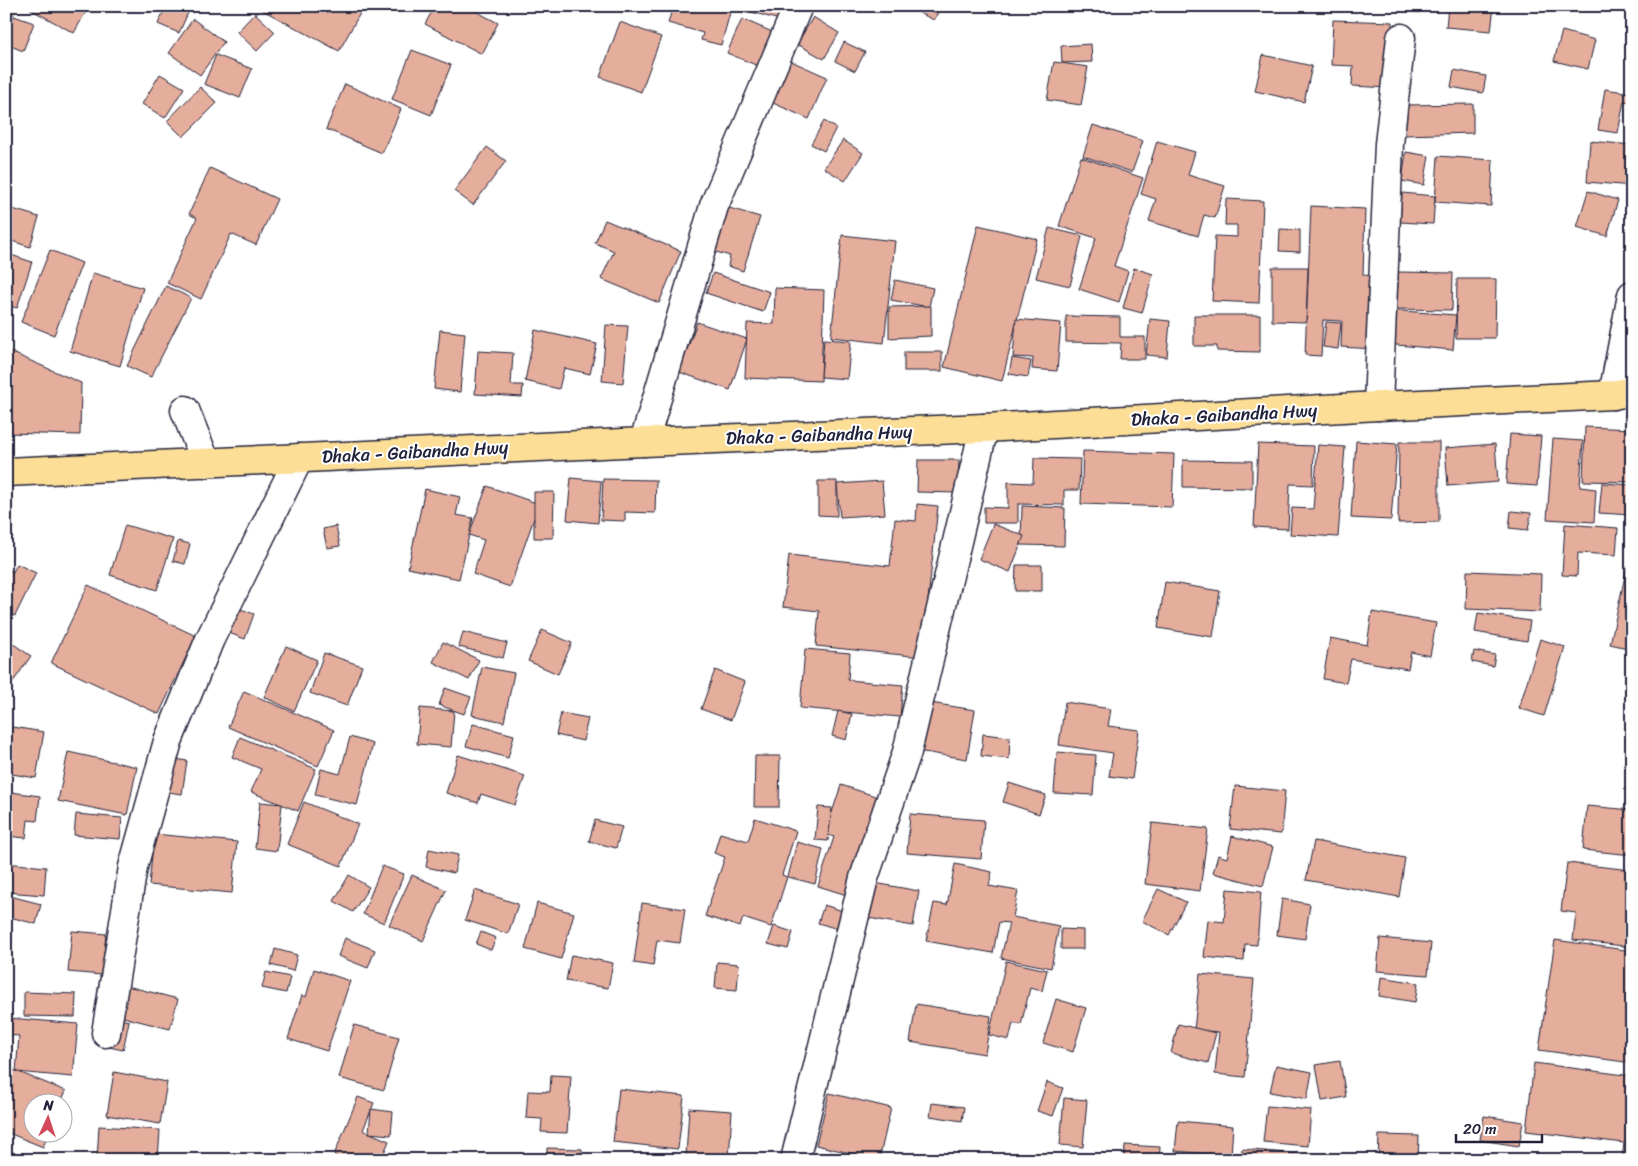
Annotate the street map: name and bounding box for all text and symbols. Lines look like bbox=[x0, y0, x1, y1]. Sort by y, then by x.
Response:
street label: Dhaka - Gaibandha Hwy bbox=[1130, 394, 1319, 436]
street label: Dhaka - Gaibandha Hwy bbox=[725, 416, 913, 454]
street label: Dhaka - Gaibandha Hwy bbox=[321, 431, 510, 473]
text: N bbox=[42, 1093, 54, 1118]
north arrow bbox=[22, 1094, 72, 1144]
scale bar bbox=[1456, 1111, 1542, 1143]
text: 20 m bbox=[1463, 1116, 1497, 1142]

